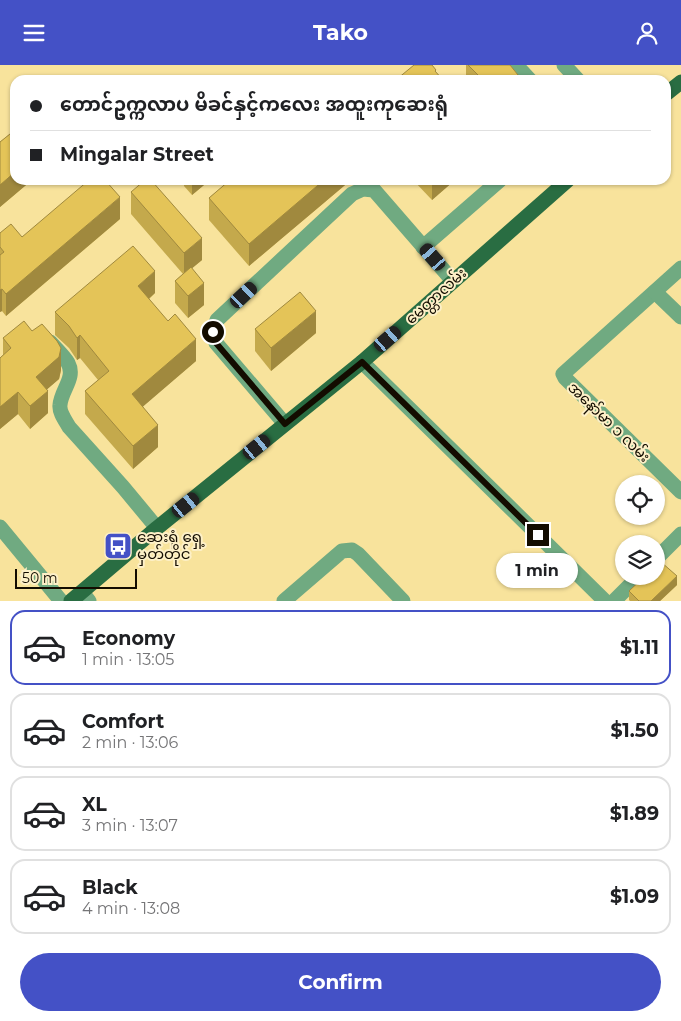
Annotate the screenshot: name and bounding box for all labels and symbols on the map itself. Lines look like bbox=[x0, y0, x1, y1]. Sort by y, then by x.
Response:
car bbox=[417, 241, 448, 273]
street label: မေတ္တာလမ်း bbox=[401, 263, 472, 330]
car bbox=[227, 279, 260, 311]
route start bbox=[202, 321, 224, 343]
car bbox=[371, 323, 404, 355]
street label: အနော်မာ ၁ လမ်း bbox=[562, 378, 654, 468]
car bbox=[240, 432, 273, 462]
car bbox=[169, 490, 202, 520]
route end bbox=[527, 524, 549, 546]
place label: ဆေးရုံ ရှေ့ မှတ်တိုင် bbox=[137, 527, 205, 566]
bus stop icon: ဆေးရုံ ရှေ့ မှတ်တိုင် bbox=[103, 531, 133, 561]
callout: 1 min bbox=[497, 553, 579, 587]
scale bar bbox=[15, 566, 138, 589]

